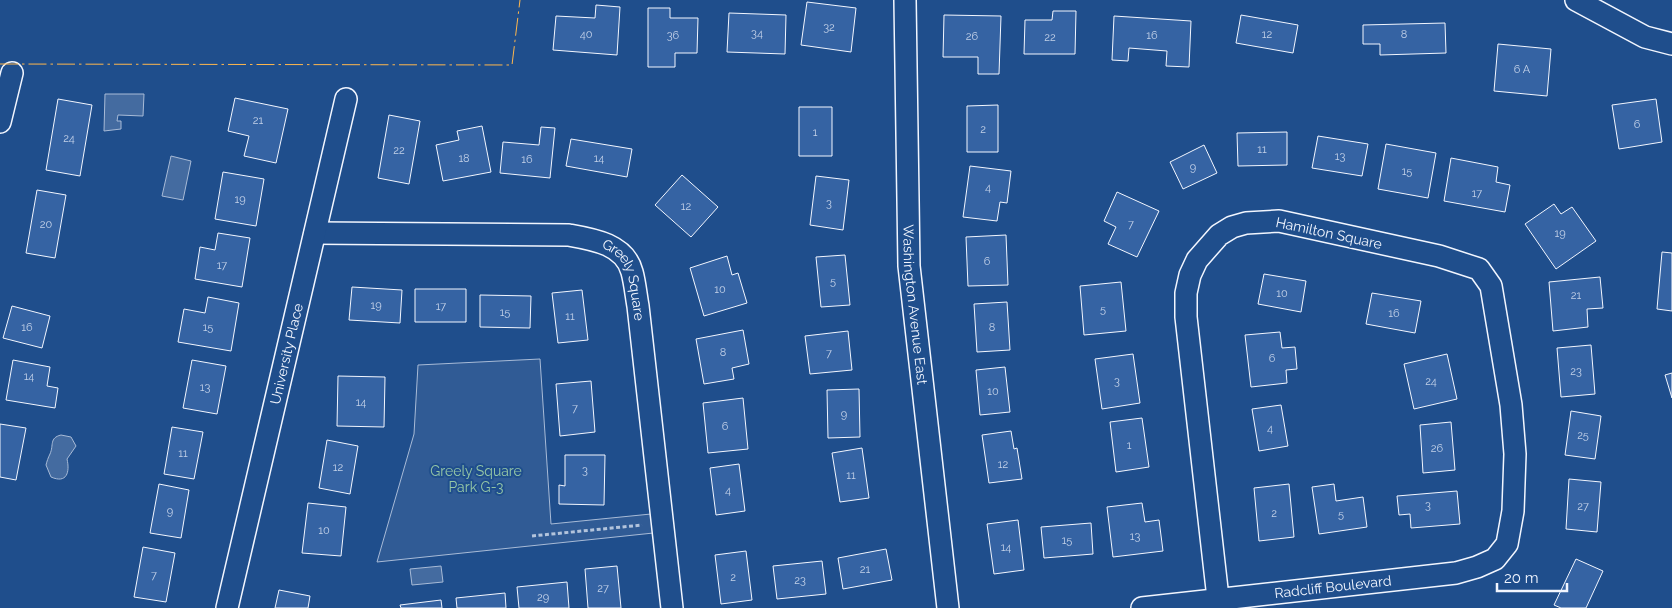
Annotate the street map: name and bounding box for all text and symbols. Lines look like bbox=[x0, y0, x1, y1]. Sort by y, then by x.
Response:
house number: 32 bbox=[823, 21, 835, 34]
house number: 34 bbox=[751, 27, 763, 40]
house number: 40 bbox=[580, 28, 593, 41]
house number: 12 bbox=[1262, 28, 1272, 41]
house number: 8 bbox=[1401, 28, 1407, 41]
house number: 36 bbox=[667, 29, 680, 42]
house number: 16 bbox=[1146, 29, 1158, 42]
house number: 26 bbox=[966, 30, 979, 43]
house number: 22 bbox=[1044, 31, 1056, 44]
house number: 6 A bbox=[1514, 63, 1531, 76]
house number: 21 bbox=[253, 114, 264, 127]
house number: 6 bbox=[1634, 118, 1641, 131]
house number: 2 bbox=[980, 123, 986, 136]
house number: 1 bbox=[813, 126, 818, 139]
house number: 24 bbox=[63, 132, 75, 145]
house number: 11 bbox=[1257, 143, 1267, 156]
house number: 22 bbox=[393, 144, 405, 157]
house number: 13 bbox=[1335, 150, 1345, 163]
house number: 18 bbox=[458, 152, 470, 165]
house number: 14 bbox=[594, 152, 604, 165]
house number: 16 bbox=[521, 153, 533, 166]
house number: 9 bbox=[1190, 161, 1196, 174]
house number: 15 bbox=[1402, 165, 1412, 178]
house number: 4 bbox=[985, 181, 991, 194]
house number: 17 bbox=[1472, 187, 1482, 200]
house number: 19 bbox=[234, 193, 246, 206]
house number: 3 bbox=[826, 197, 832, 210]
house number: 12 bbox=[681, 200, 691, 213]
street label: Hamilton Square bbox=[1274, 214, 1384, 252]
house number: 20 bbox=[40, 218, 52, 231]
house number: 7 bbox=[1128, 218, 1134, 231]
street label: Washington Avenue East bbox=[900, 224, 931, 386]
house number: 19 bbox=[1554, 227, 1566, 240]
street label: Greely Square bbox=[600, 236, 648, 321]
house number: 6 bbox=[984, 255, 991, 268]
house number: 17 bbox=[217, 259, 227, 272]
house number: 5 bbox=[830, 275, 836, 288]
house number: 10 bbox=[714, 283, 726, 296]
house number: 10 bbox=[1276, 287, 1288, 300]
house number: 21 bbox=[1571, 289, 1582, 302]
house number: 19 bbox=[370, 299, 382, 312]
house number: 17 bbox=[436, 300, 446, 313]
street label: University Place bbox=[267, 302, 306, 406]
house number: 5 bbox=[1100, 303, 1106, 316]
house number: 15 bbox=[500, 306, 510, 319]
house number: 16 bbox=[1388, 307, 1400, 320]
house number: 11 bbox=[565, 310, 575, 323]
house number: 16 bbox=[21, 321, 33, 334]
house number: 15 bbox=[203, 321, 213, 334]
house number: 8 bbox=[989, 321, 995, 334]
house number: 8 bbox=[720, 346, 726, 359]
house number: 7 bbox=[826, 347, 832, 360]
house number: 6 bbox=[1269, 352, 1276, 365]
house number: 23 bbox=[1570, 365, 1582, 378]
house number: 14 bbox=[24, 370, 34, 383]
house number: 3 bbox=[1114, 375, 1120, 388]
house number: 24 bbox=[1425, 375, 1437, 388]
house number: 13 bbox=[200, 381, 210, 394]
house number: 10 bbox=[987, 385, 999, 398]
house number: 14 bbox=[356, 396, 366, 409]
house number: 7 bbox=[572, 402, 578, 415]
house number: 9 bbox=[841, 408, 847, 421]
house number: 6 bbox=[722, 420, 729, 433]
house number: 4 bbox=[1267, 422, 1273, 435]
house number: 25 bbox=[1577, 429, 1589, 442]
house number: 1 bbox=[1127, 439, 1132, 452]
house number: 26 bbox=[1431, 442, 1444, 455]
house number: 11 bbox=[178, 447, 188, 460]
house number: 12 bbox=[998, 458, 1008, 471]
house number: 12 bbox=[333, 461, 343, 474]
park label: Greely Square Park G-3 bbox=[430, 463, 522, 495]
house number: 3 bbox=[582, 464, 588, 477]
house number: 11 bbox=[846, 469, 856, 482]
house number: 4 bbox=[725, 484, 731, 497]
house number: 3 bbox=[1425, 499, 1431, 512]
house number: 27 bbox=[1577, 500, 1589, 513]
house number: 9 bbox=[167, 505, 173, 518]
house number: 2 bbox=[1271, 507, 1277, 520]
house number: 5 bbox=[1338, 508, 1344, 521]
house number: 10 bbox=[318, 524, 330, 537]
house number: 13 bbox=[1130, 530, 1140, 543]
house number: 15 bbox=[1062, 534, 1072, 547]
house number: 14 bbox=[1001, 541, 1011, 554]
scale bar bbox=[1497, 560, 1567, 592]
house number: 21 bbox=[860, 563, 871, 576]
house number: 7 bbox=[151, 569, 157, 582]
text: 20 m bbox=[1504, 569, 1539, 587]
house number: 2 bbox=[730, 571, 736, 584]
street label: Radcliff Boulevard bbox=[1273, 572, 1392, 601]
house number: 23 bbox=[794, 574, 806, 587]
house number: 27 bbox=[597, 582, 609, 595]
house number: 29 bbox=[537, 591, 549, 604]

